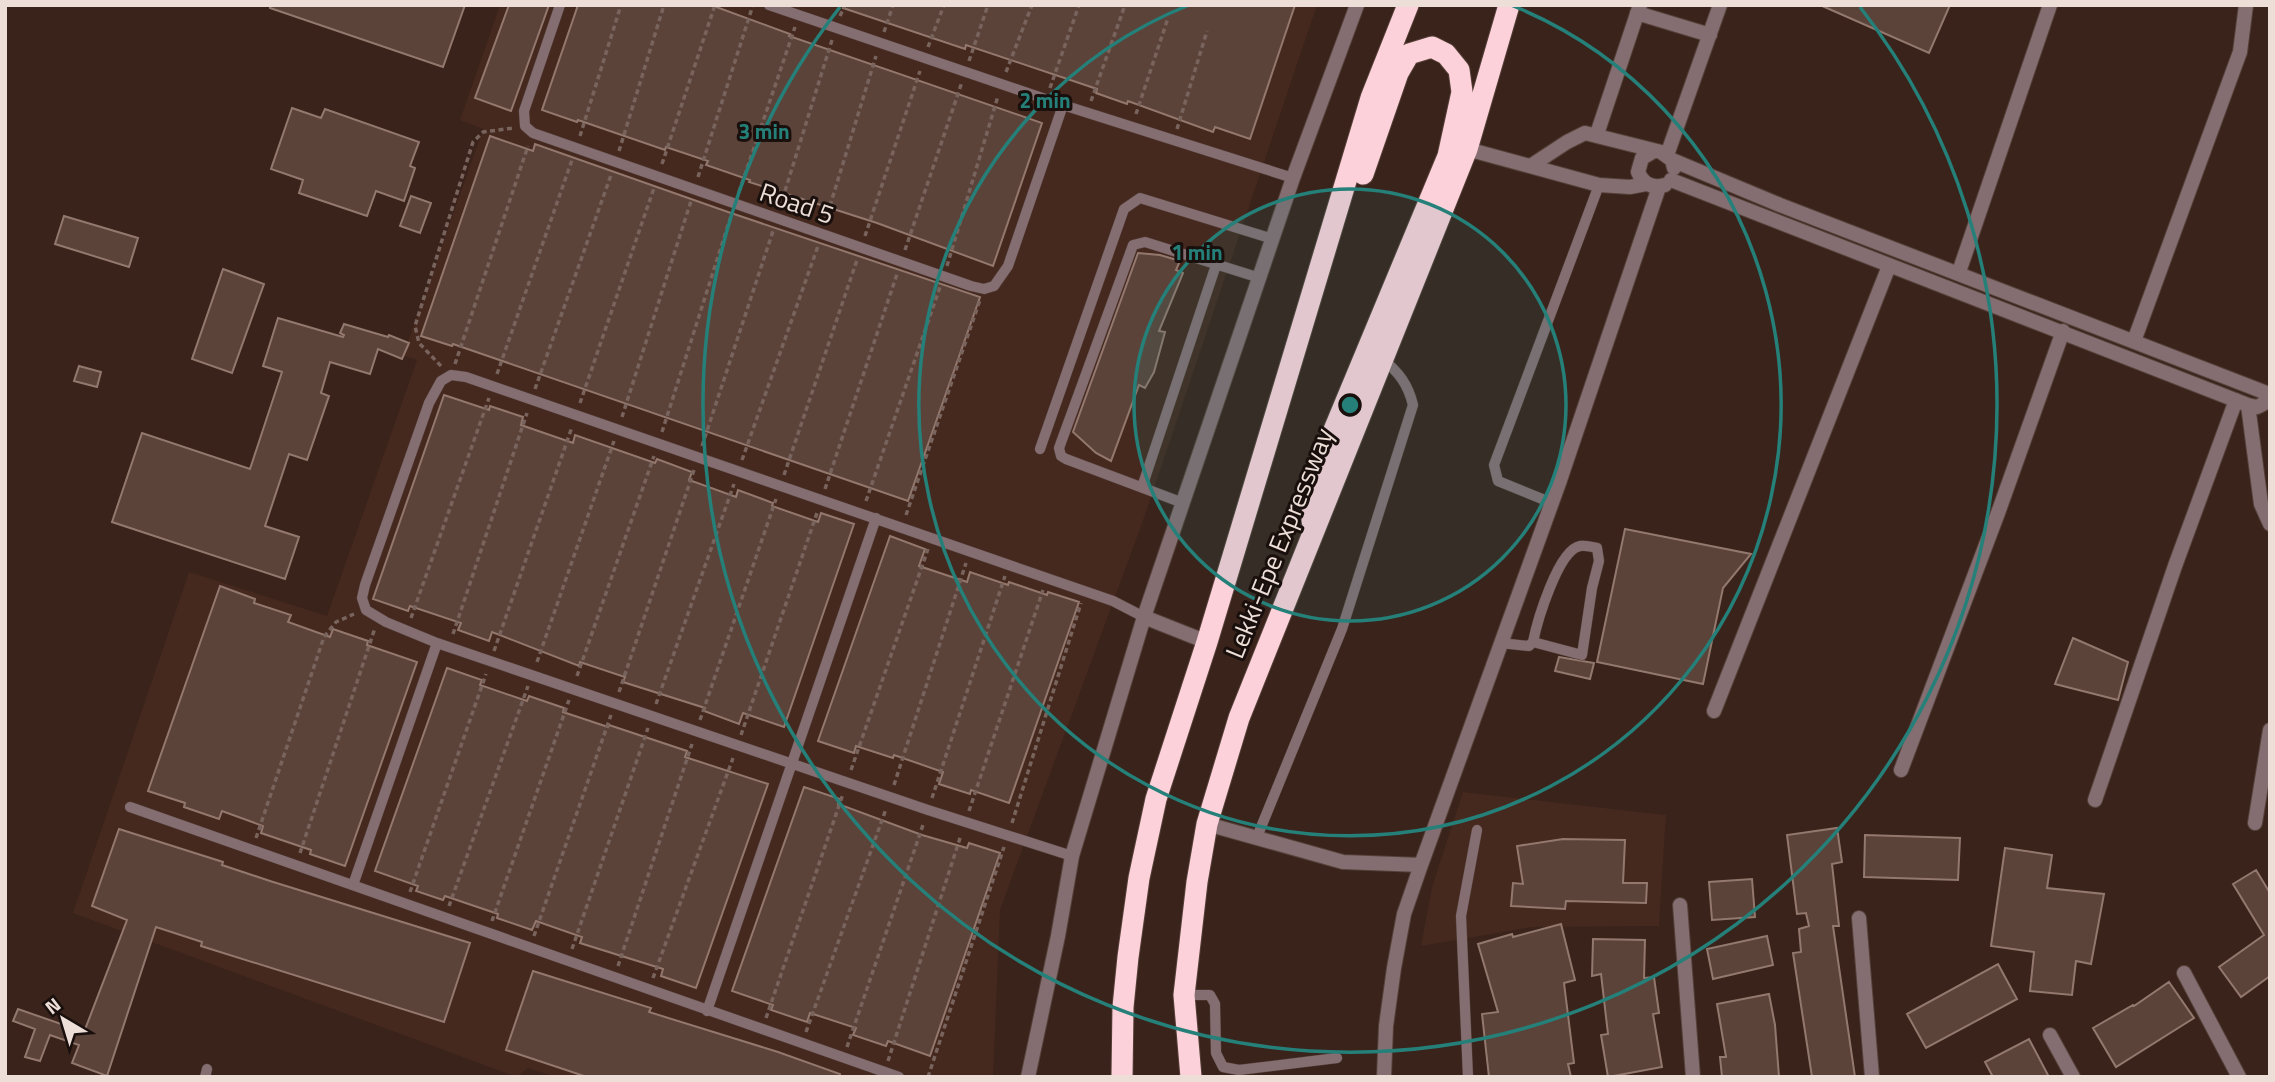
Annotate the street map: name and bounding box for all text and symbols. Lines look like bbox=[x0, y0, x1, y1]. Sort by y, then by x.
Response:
text: 2 min bbox=[1019, 84, 1071, 116]
text: 3 min bbox=[738, 115, 790, 147]
street label: Road 5 bbox=[754, 172, 840, 234]
text: 1 min bbox=[1171, 236, 1223, 268]
centre of rings bbox=[1338, 393, 1362, 417]
street label: Lekki-Epe Expressway bbox=[1215, 422, 1343, 664]
north arrow bbox=[28, 984, 98, 1054]
text: N bbox=[38, 990, 66, 1021]

